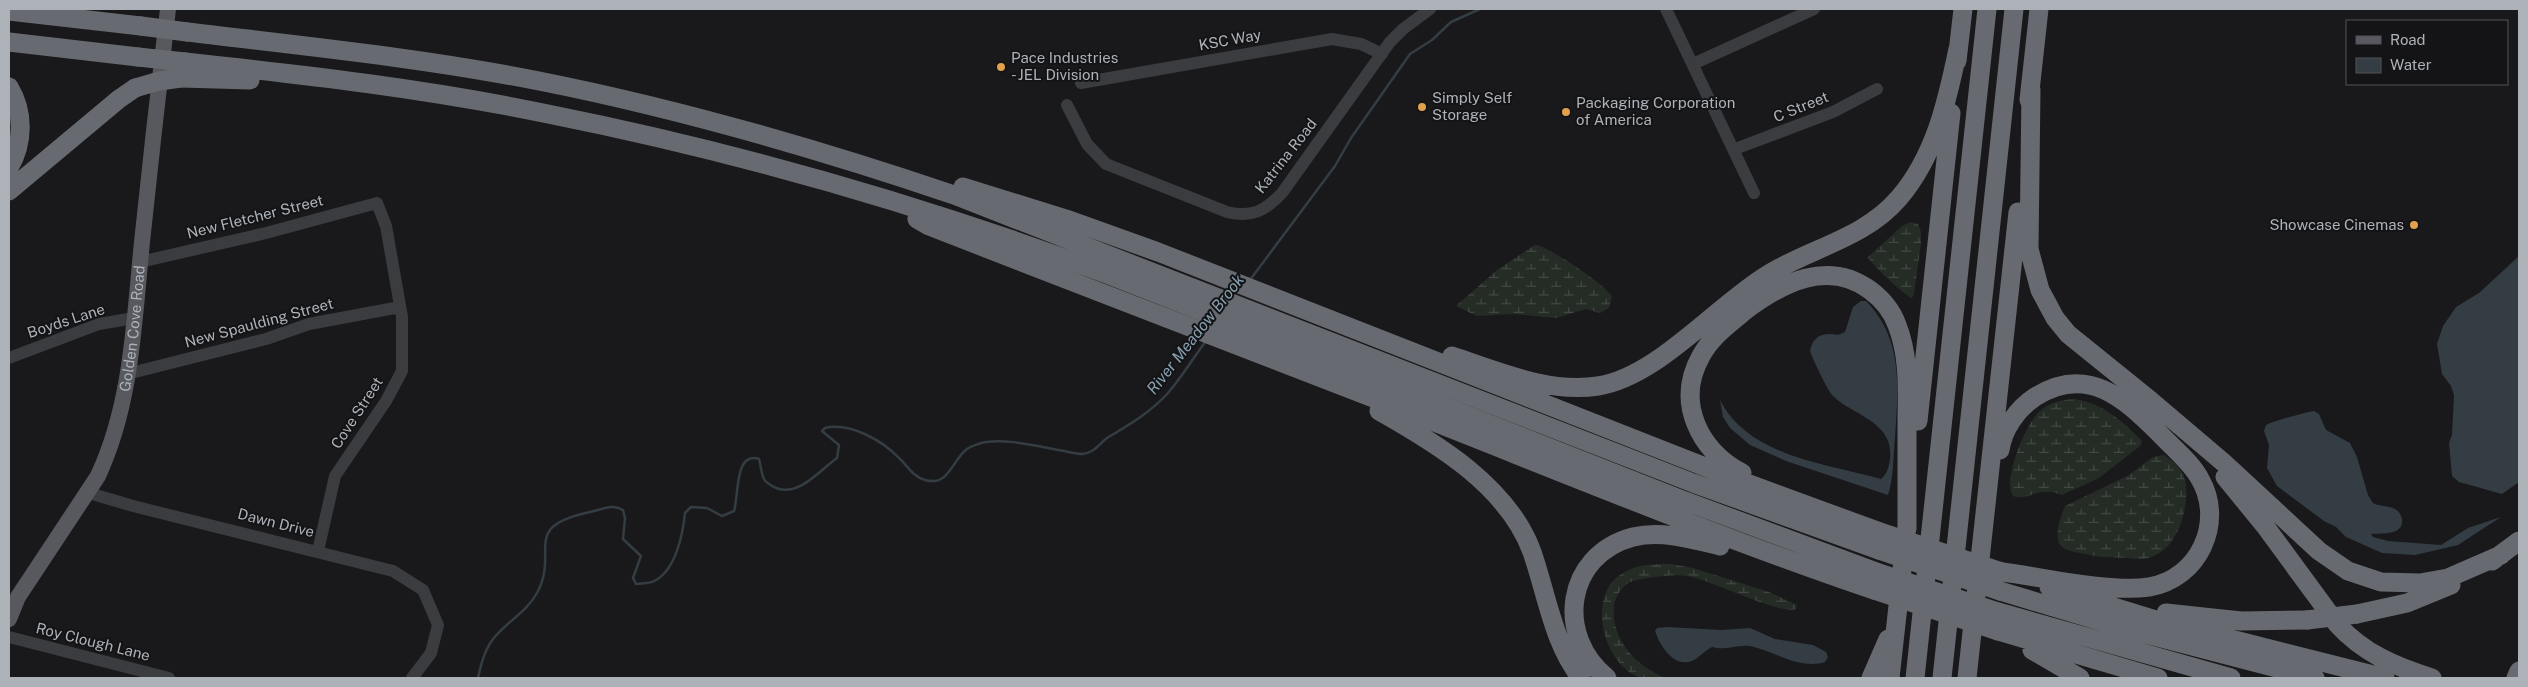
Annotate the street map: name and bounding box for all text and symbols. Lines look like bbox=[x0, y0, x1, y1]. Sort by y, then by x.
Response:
legend bbox=[2346, 20, 2508, 85]
street label: KSC Way bbox=[1197, 26, 1262, 53]
text: Road bbox=[2390, 31, 2426, 48]
place label: Pace Industries - JEL Division bbox=[1011, 49, 1118, 83]
text: Water bbox=[2390, 56, 2432, 73]
marker: Pace Industries - JEL Division bbox=[995, 61, 1007, 73]
street label: C Street bbox=[1771, 88, 1831, 125]
place label: Simply Self Storage bbox=[1432, 89, 1512, 123]
place label: Packaging Corporation of America bbox=[1576, 94, 1735, 128]
marker: Simply Self Storage bbox=[1416, 101, 1428, 113]
marker: Packaging Corporation of America bbox=[1560, 106, 1572, 118]
street label: Katrina Road bbox=[1251, 115, 1320, 196]
street label: New Fletcher Street bbox=[185, 191, 325, 242]
place label: Showcase Cinemas bbox=[2269, 216, 2404, 233]
marker: Showcase Cinemas bbox=[2408, 219, 2420, 231]
street label: Golden Cove Road bbox=[116, 265, 148, 393]
water label: River Meadow Brook bbox=[1143, 270, 1248, 398]
street label: New Spaulding Street bbox=[183, 294, 335, 351]
street label: Boyds Lane bbox=[25, 300, 107, 341]
street label: Cove Street bbox=[327, 374, 386, 452]
street label: Dawn Drive bbox=[236, 505, 316, 540]
street label: Roy Clough Lane bbox=[34, 619, 152, 664]

